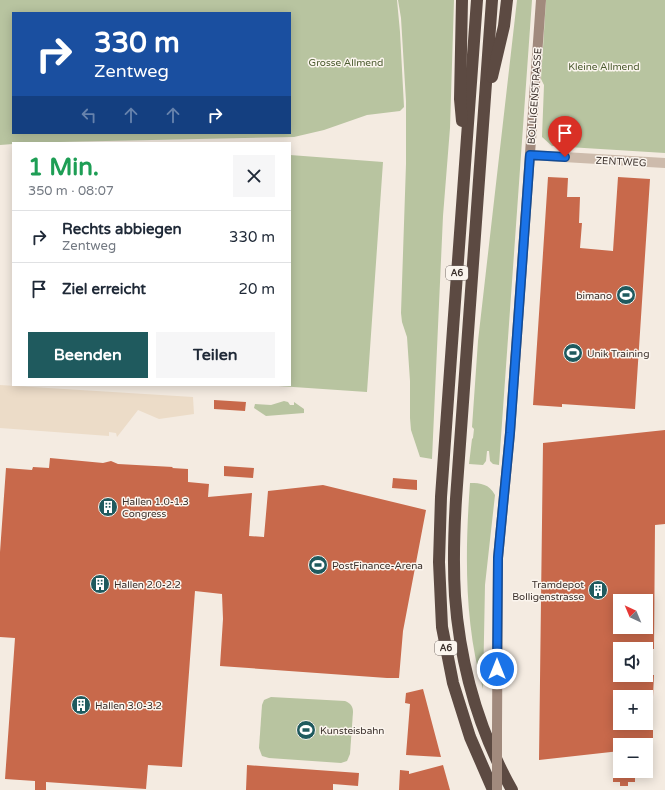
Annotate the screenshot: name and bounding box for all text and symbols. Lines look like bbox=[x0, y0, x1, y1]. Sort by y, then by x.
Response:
text: 330 m bbox=[94, 26, 180, 60]
icon: right bbox=[28, 28, 80, 80]
street label: BOLLIGENSTRASSE bbox=[526, 47, 544, 145]
park label: Grosse Allmend bbox=[309, 57, 383, 69]
text: Zentweg bbox=[94, 60, 169, 82]
park label: Kleine Allmend bbox=[568, 61, 640, 73]
icon: left bbox=[78, 104, 100, 126]
icon: ahead bbox=[120, 104, 142, 126]
icon: ahead bbox=[162, 104, 184, 126]
icon: right bbox=[204, 104, 226, 126]
pin bbox=[548, 116, 582, 157]
icon: arrive bbox=[554, 122, 576, 144]
text: 1 Min. bbox=[28, 153, 99, 182]
button: close bbox=[233, 155, 275, 197]
street label: ZENTWEG bbox=[595, 155, 647, 169]
text: 350 m · 08:07 bbox=[28, 183, 114, 199]
text: Rechts abbiegen bbox=[62, 220, 182, 238]
icon: right bbox=[28, 226, 50, 248]
text: 330 m bbox=[229, 228, 275, 246]
text: Zentweg bbox=[62, 238, 116, 254]
road number: A6 bbox=[446, 266, 468, 280]
icon: arrive bbox=[28, 278, 50, 300]
text: Ziel erreicht bbox=[62, 280, 146, 298]
text: 20 m bbox=[238, 280, 275, 298]
sports icon: bimano bbox=[615, 284, 637, 306]
place label: bimano bbox=[576, 290, 612, 302]
button: Beenden bbox=[28, 332, 148, 378]
button: Teilen bbox=[156, 332, 275, 378]
sports icon: Unik Training bbox=[562, 342, 584, 364]
place label: Unik Training bbox=[587, 348, 649, 360]
building icon: Hallen 1.0-1.3 Congress bbox=[97, 496, 119, 518]
place label: Hallen 1.0-1.3 Congress bbox=[122, 496, 189, 520]
sports icon: PostFinance-Arena bbox=[307, 554, 329, 576]
place label: PostFinance-Arena bbox=[332, 560, 423, 572]
building icon: Hallen 2.0-2.2 bbox=[89, 573, 111, 595]
place label: Hallen 2.0-2.2 bbox=[114, 579, 181, 591]
place label: Tramdepot Bolligenstrasse bbox=[512, 579, 584, 603]
building icon: Tramdepot Bolligenstrasse bbox=[587, 579, 609, 601]
north arrow bbox=[613, 594, 653, 634]
map controls bbox=[613, 594, 653, 778]
road number: A6 bbox=[435, 641, 457, 655]
button: sound bbox=[613, 642, 653, 682]
position arrow bbox=[476, 648, 518, 690]
button: + bbox=[613, 690, 653, 730]
building icon: Hallen 3.0-3.2 bbox=[70, 694, 92, 716]
place label: Hallen 3.0-3.2 bbox=[95, 700, 162, 712]
sports icon: Kunsteisbahn bbox=[295, 719, 317, 741]
place label: Kunsteisbahn bbox=[320, 725, 384, 737]
button: − bbox=[613, 738, 653, 778]

